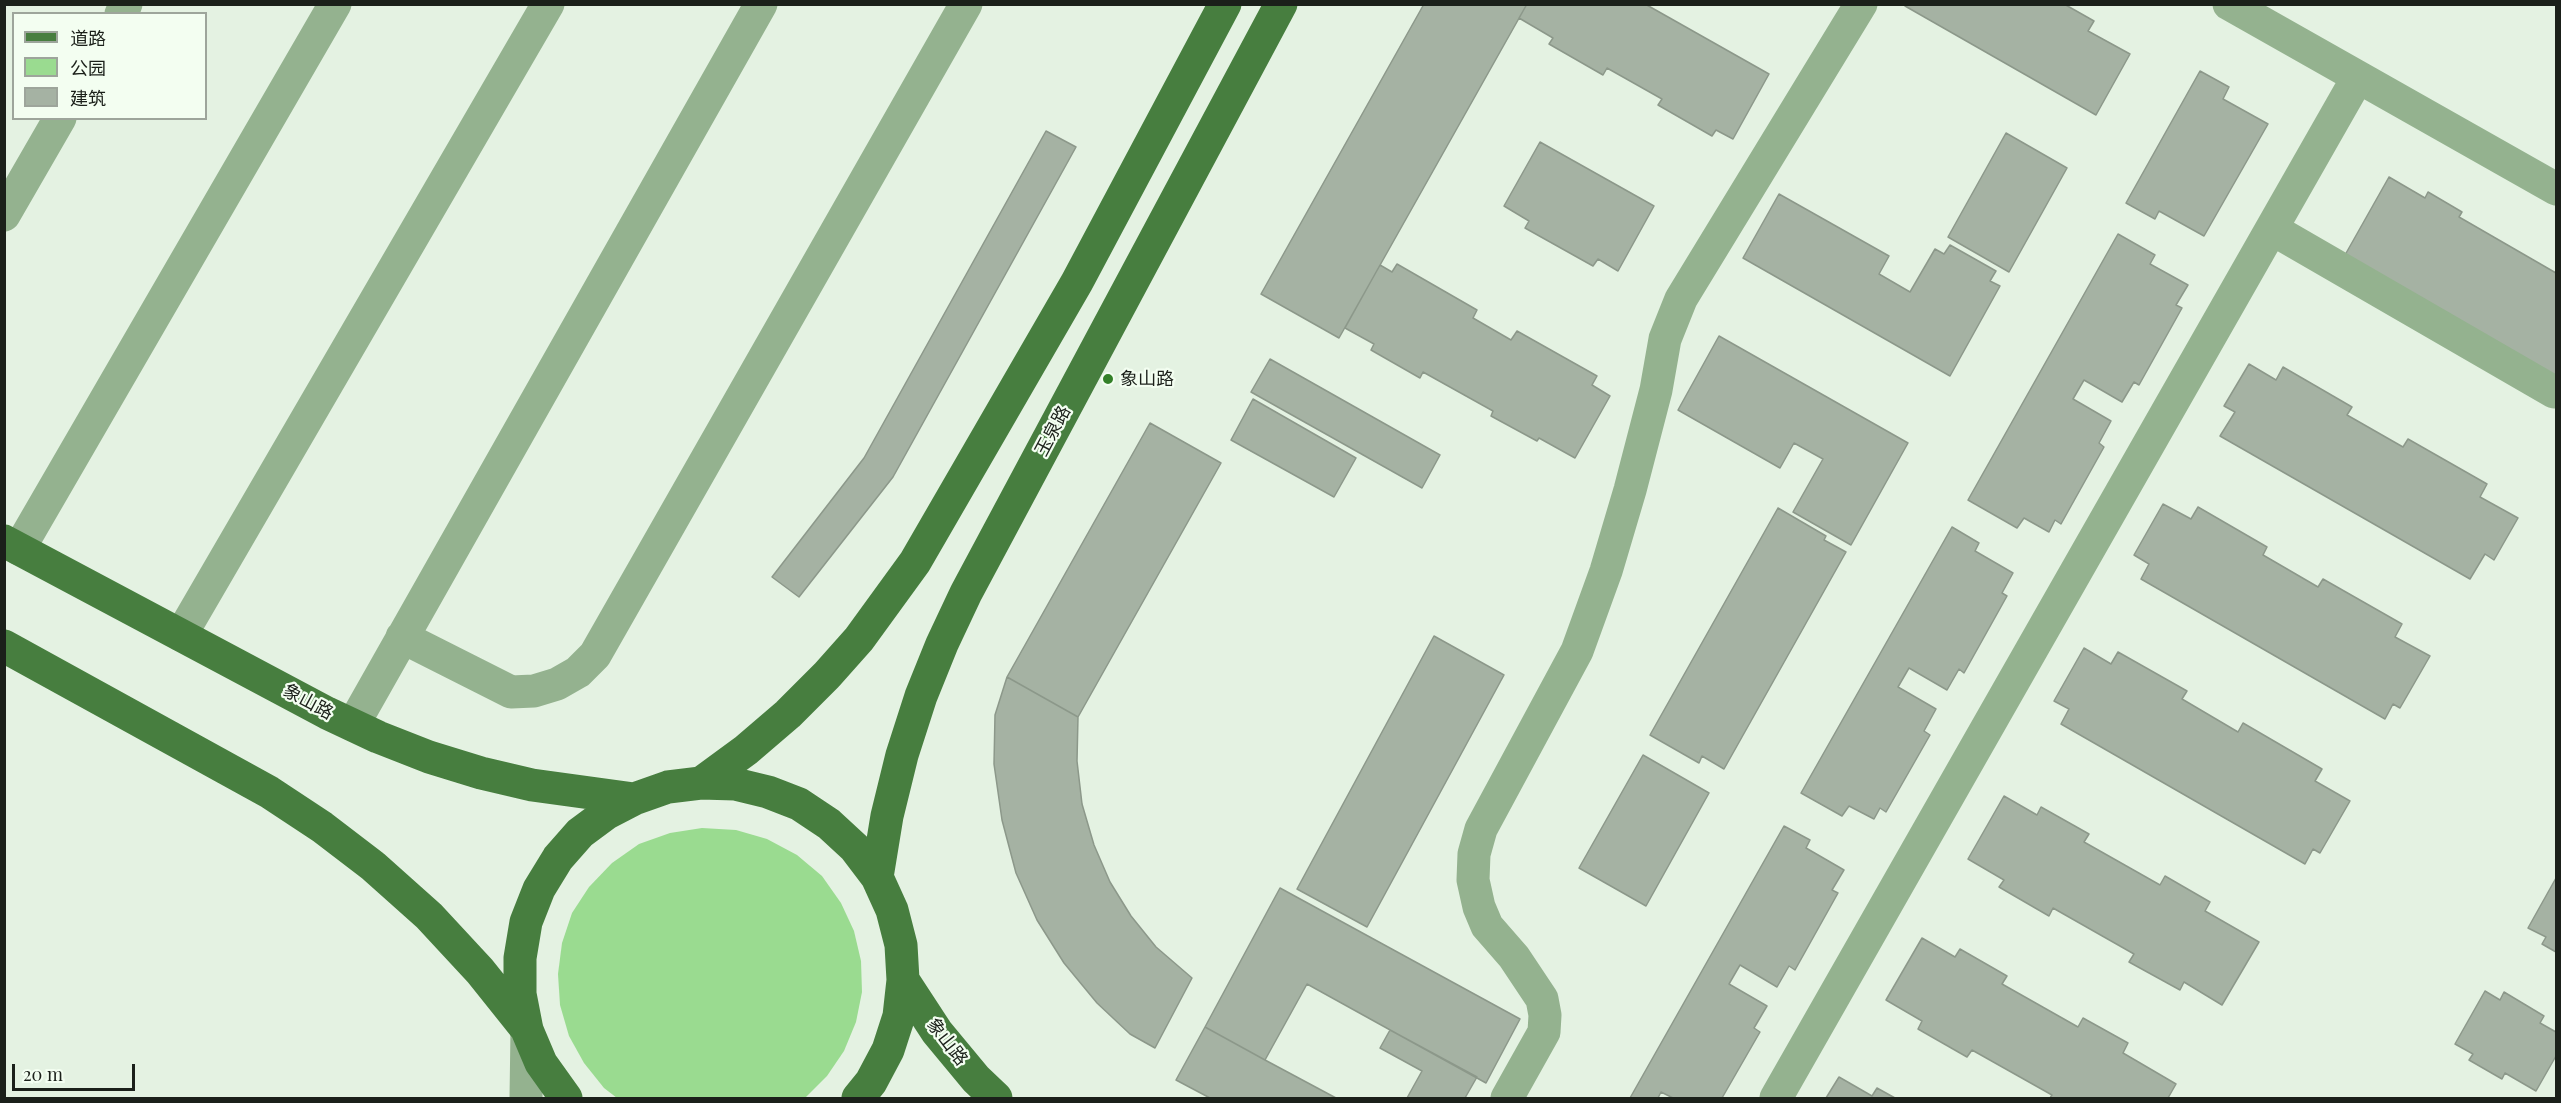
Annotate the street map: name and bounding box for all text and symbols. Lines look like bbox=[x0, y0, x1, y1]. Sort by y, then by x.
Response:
legend bbox=[12, 12, 207, 120]
text: 道路 bbox=[70, 26, 106, 50]
text: 公园 bbox=[70, 56, 106, 80]
text: 建筑 bbox=[70, 86, 106, 110]
place label: 象山路 bbox=[1120, 368, 1174, 390]
marker: 象山路 bbox=[1101, 372, 1115, 386]
street label: 玉泉路 bbox=[1031, 402, 1075, 460]
street label: 象山路 bbox=[279, 680, 337, 724]
street label: 象山路 bbox=[922, 1014, 972, 1070]
scale bar bbox=[15, 1052, 138, 1090]
text: 20 m bbox=[23, 1062, 63, 1086]

